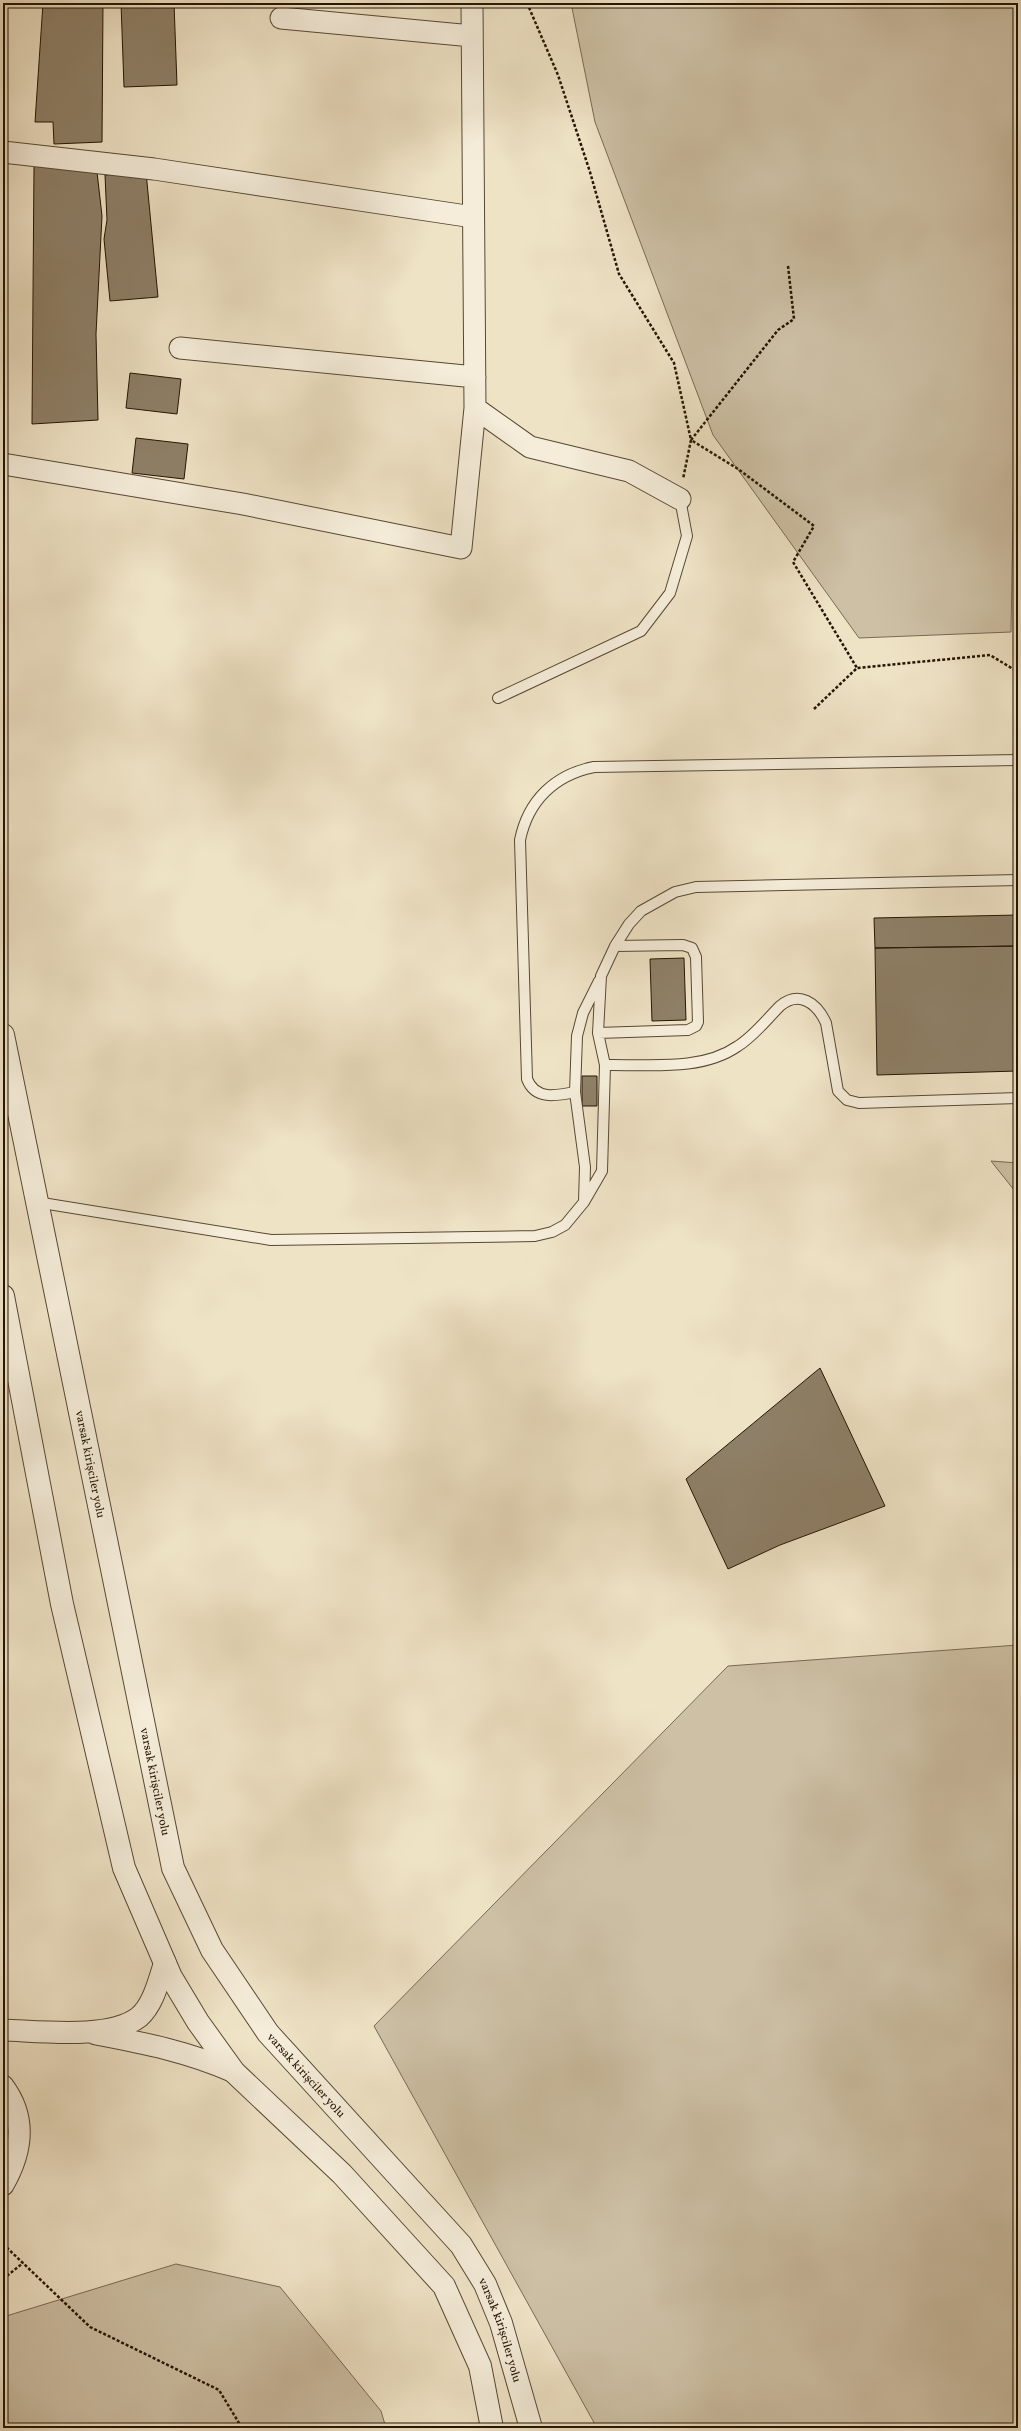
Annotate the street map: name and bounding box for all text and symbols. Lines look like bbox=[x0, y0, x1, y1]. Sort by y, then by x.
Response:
street label: varsak kirişciler yolu bbox=[71, 1409, 108, 1520]
street label: varsak kirişciler yolu bbox=[136, 1726, 173, 1837]
street label: varsak kirişciler yolu bbox=[263, 2030, 349, 2122]
street label: varsak kirişciler yolu bbox=[474, 2275, 525, 2384]

